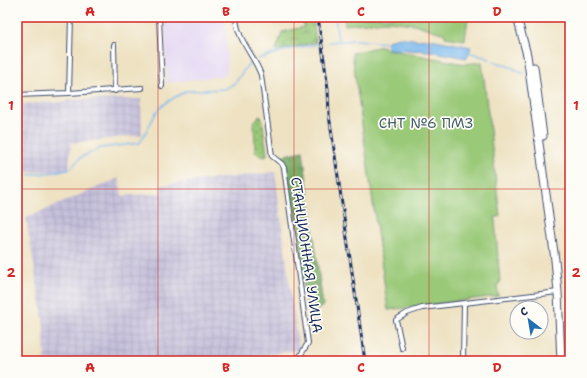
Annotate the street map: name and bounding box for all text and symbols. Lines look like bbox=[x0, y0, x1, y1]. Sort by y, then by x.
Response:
text: A bbox=[85, 3, 95, 20]
text: B bbox=[222, 3, 230, 20]
text: C bbox=[357, 3, 365, 20]
text: D bbox=[492, 3, 502, 20]
text: 1 bbox=[8, 97, 14, 114]
text: 1 bbox=[573, 97, 579, 114]
park label: СНТ №6 ПМЗ bbox=[379, 114, 473, 132]
street label: СТАНЦИОННАЯ УЛИЦА bbox=[287, 176, 327, 334]
text: 2 bbox=[6, 264, 16, 281]
text: 2 bbox=[571, 264, 581, 281]
north arrow bbox=[509, 300, 549, 340]
text: С bbox=[517, 304, 531, 320]
text: A bbox=[85, 359, 95, 376]
text: B bbox=[222, 359, 230, 376]
text: C bbox=[357, 359, 365, 376]
text: D bbox=[492, 359, 502, 376]

